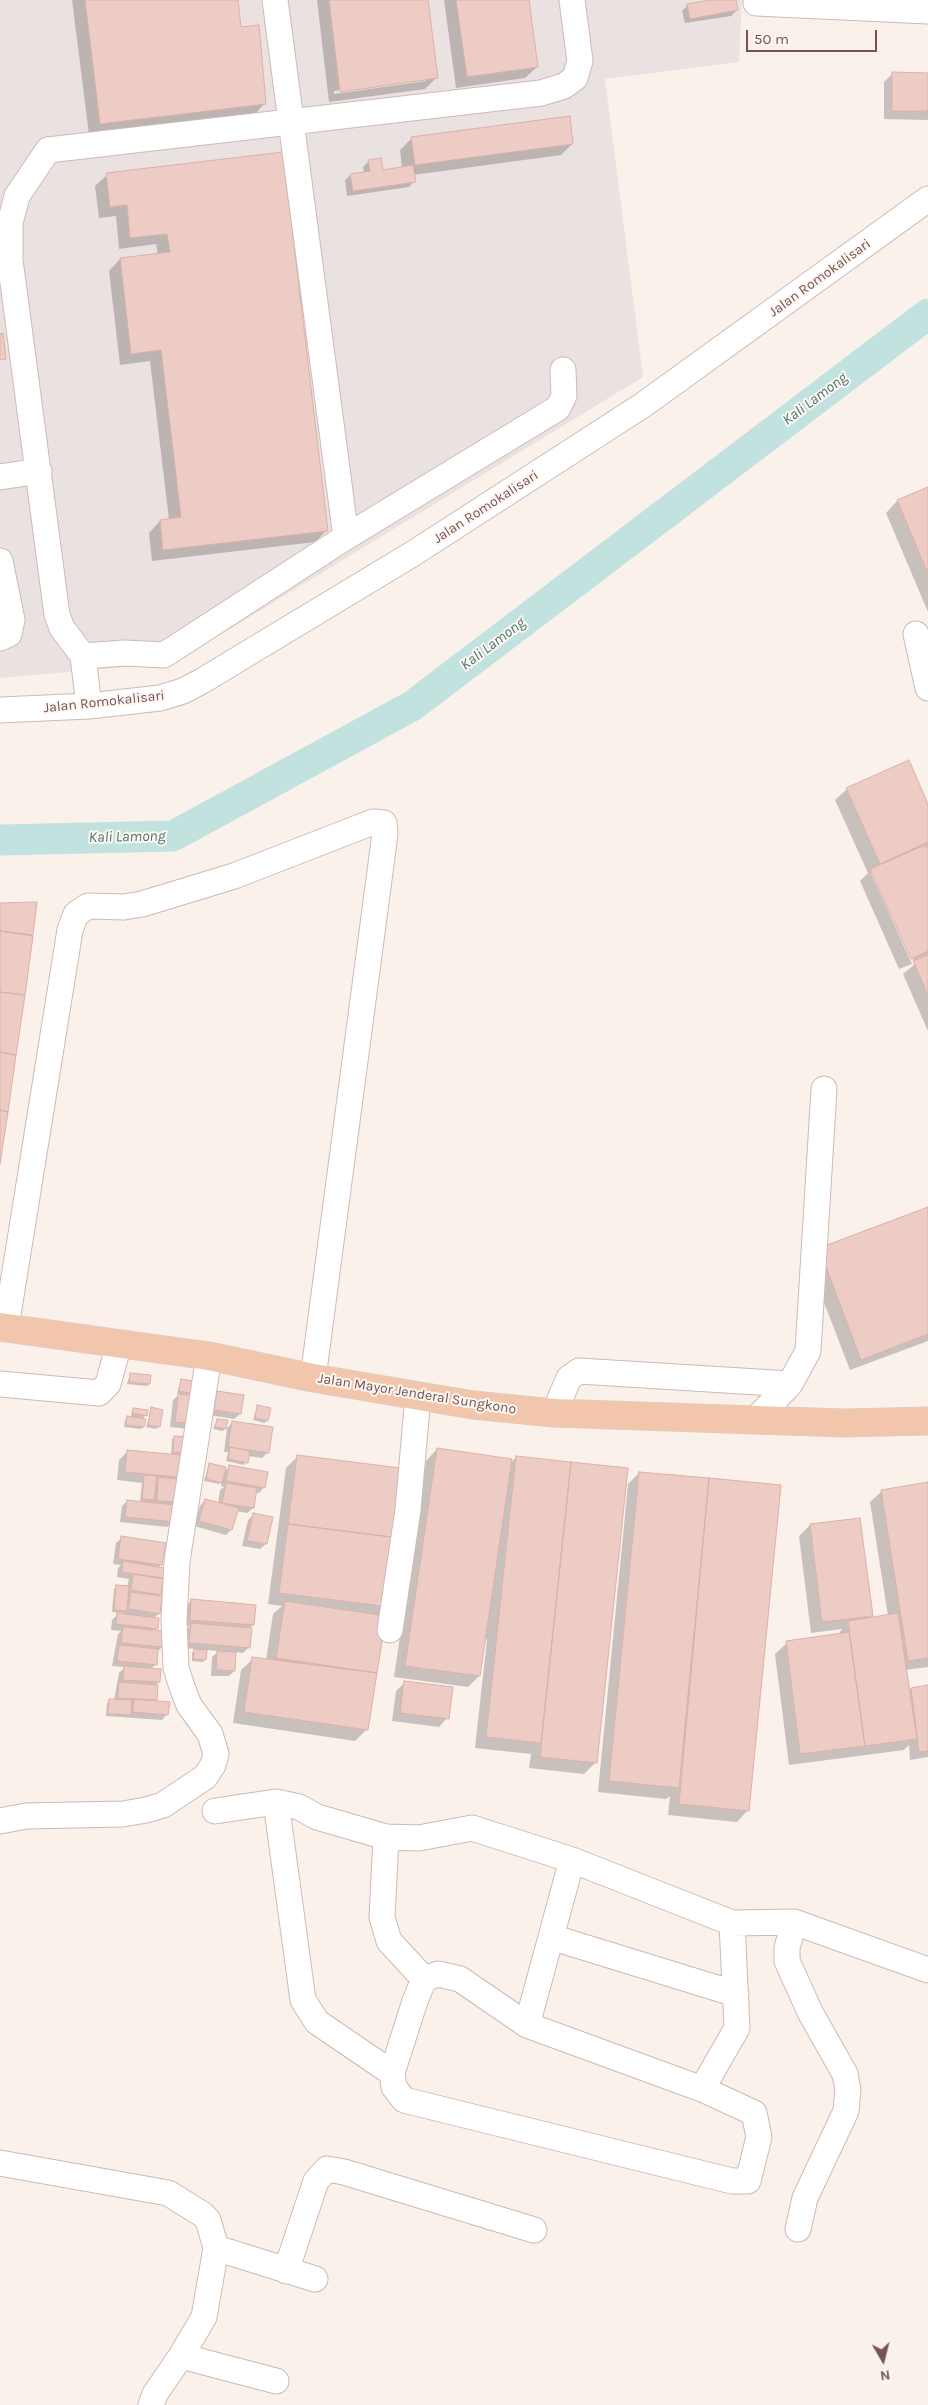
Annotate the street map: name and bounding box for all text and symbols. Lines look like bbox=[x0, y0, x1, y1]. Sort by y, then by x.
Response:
scale bar bbox=[748, 20, 879, 52]
text: 50 m bbox=[754, 30, 789, 48]
street label: Jalan Romokalisari bbox=[766, 235, 874, 321]
water label: Kali Lamong bbox=[779, 369, 851, 429]
street label: Jalan Romokalisari bbox=[430, 467, 542, 547]
water label: Kali Lamong bbox=[457, 614, 529, 674]
street label: Jalan Romokalisari bbox=[43, 687, 165, 717]
water label: Kali Lamong bbox=[89, 827, 165, 847]
street label: Jalan Mayor Jenderal Sungkono bbox=[317, 1370, 517, 1418]
north arrow bbox=[858, 2335, 908, 2385]
text: N bbox=[879, 2366, 891, 2384]

